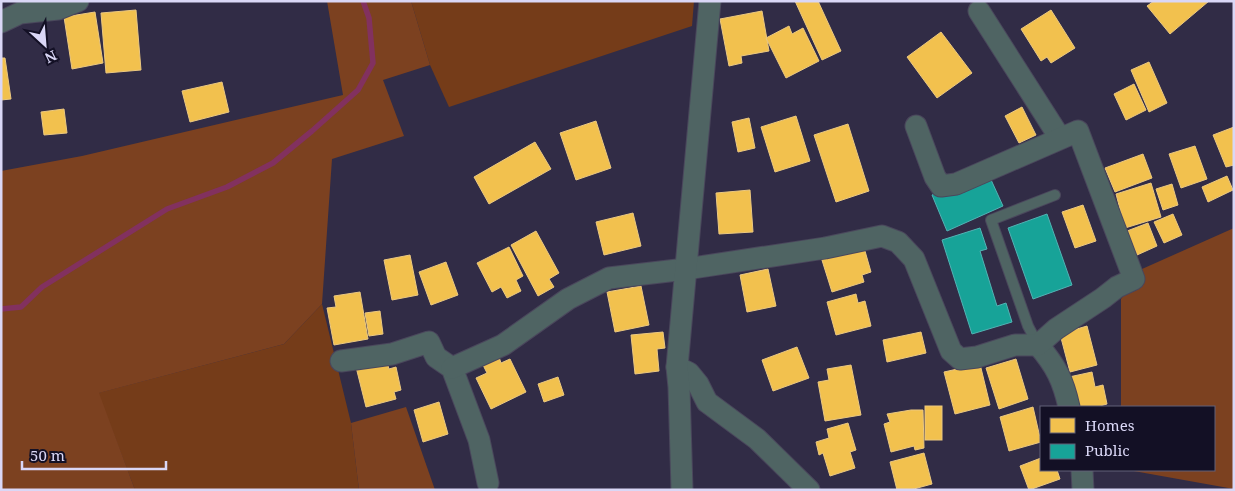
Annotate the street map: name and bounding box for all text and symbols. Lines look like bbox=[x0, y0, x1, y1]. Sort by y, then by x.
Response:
north arrow bbox=[20, 20, 70, 70]
text: N bbox=[42, 46, 60, 68]
legend bbox=[1040, 406, 1215, 471]
text: Homes bbox=[1085, 415, 1135, 435]
scale bar bbox=[22, 438, 166, 470]
text: Public bbox=[1085, 440, 1130, 460]
text: 50 m bbox=[30, 445, 65, 465]

